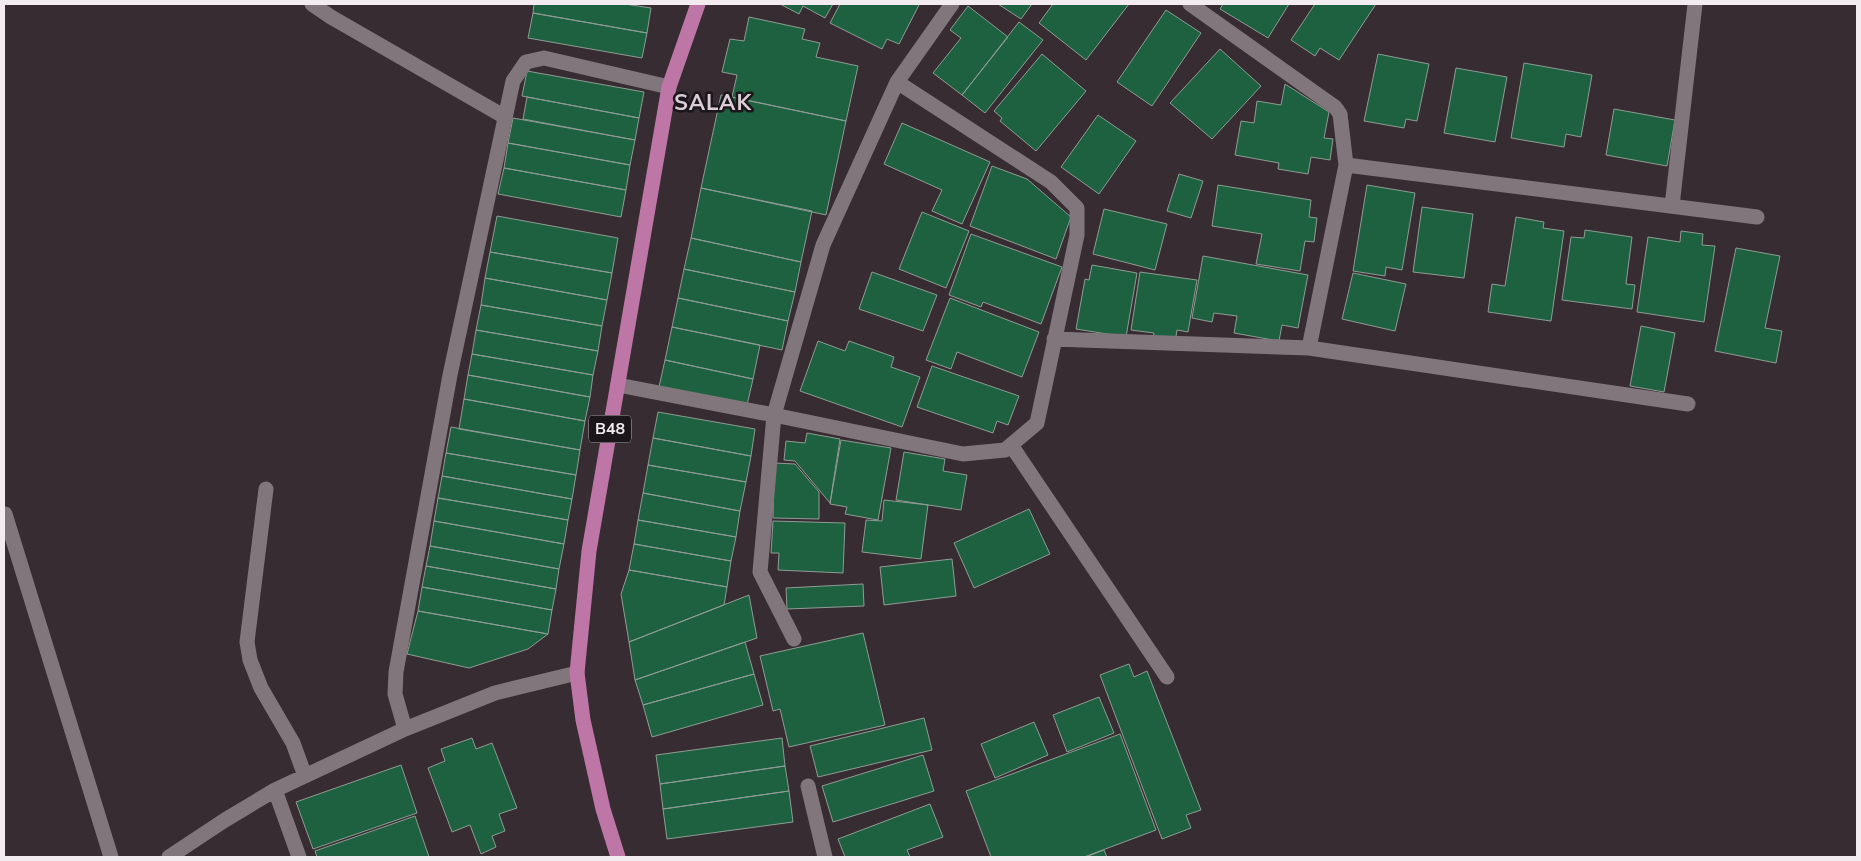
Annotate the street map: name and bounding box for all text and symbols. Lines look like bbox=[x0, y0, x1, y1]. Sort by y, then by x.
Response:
district label: SALAK bbox=[674, 88, 752, 118]
road number: B48 bbox=[589, 416, 631, 442]

